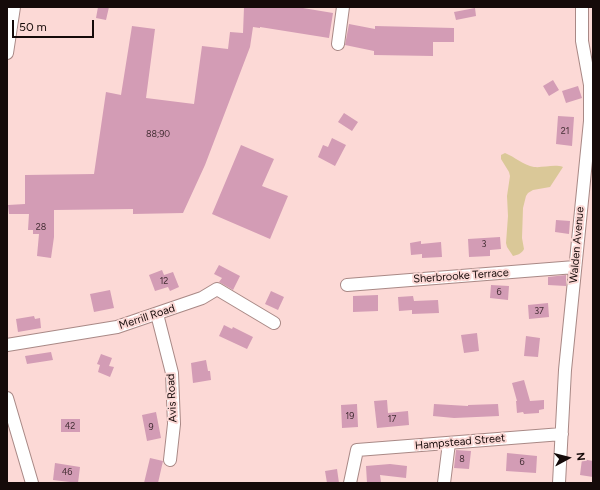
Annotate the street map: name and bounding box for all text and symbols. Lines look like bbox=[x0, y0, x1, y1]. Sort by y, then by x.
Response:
scale bar bbox=[14, 12, 96, 38]
text: 50 m bbox=[19, 20, 47, 34]
house number: 21 bbox=[561, 126, 569, 136]
house number: 88;90 bbox=[146, 129, 170, 139]
street label: Walden Avenue bbox=[567, 206, 587, 284]
house number: 28 bbox=[36, 222, 46, 232]
house number: 3 bbox=[482, 239, 486, 249]
street label: Sherbrooke Terrace bbox=[413, 266, 509, 286]
house number: 12 bbox=[160, 276, 168, 286]
house number: 6 bbox=[496, 287, 502, 297]
street label: Merrill Road bbox=[117, 302, 177, 332]
house number: 37 bbox=[534, 306, 544, 316]
street label: Avis Road bbox=[164, 373, 180, 423]
house number: 19 bbox=[346, 411, 354, 421]
house number: 17 bbox=[388, 414, 396, 424]
house number: 42 bbox=[65, 421, 75, 431]
house number: 9 bbox=[148, 422, 154, 432]
street label: Hampstead Street bbox=[414, 431, 506, 453]
north arrow bbox=[548, 438, 588, 478]
text: N bbox=[573, 451, 587, 461]
house number: 8 bbox=[459, 454, 465, 464]
house number: 6 bbox=[519, 457, 525, 467]
house number: 46 bbox=[62, 467, 72, 477]

